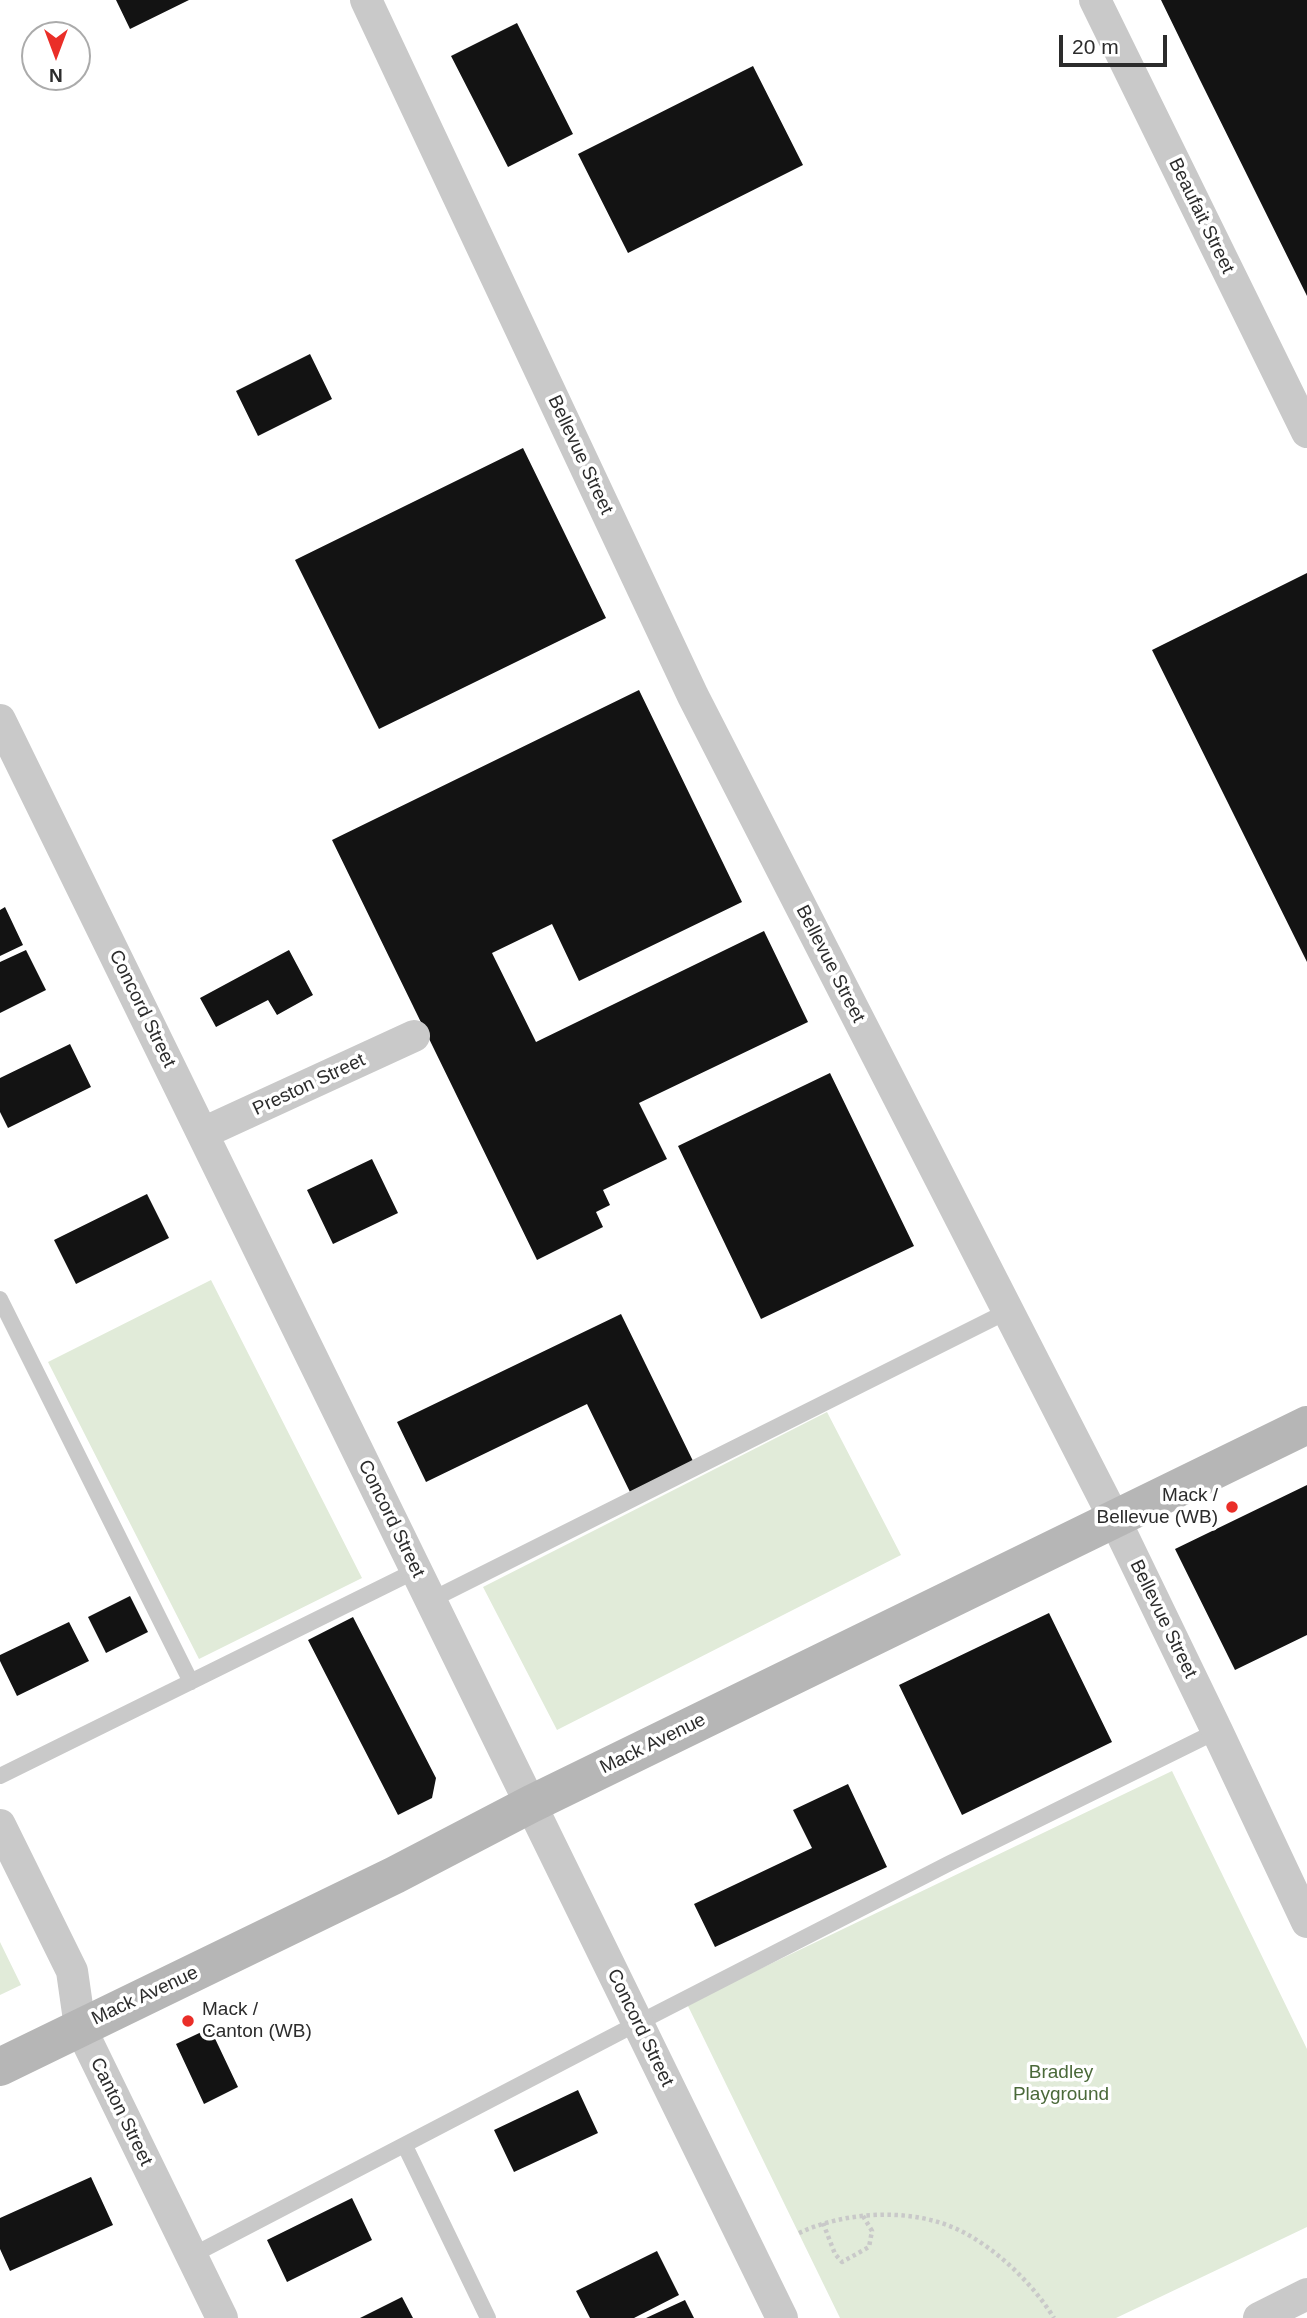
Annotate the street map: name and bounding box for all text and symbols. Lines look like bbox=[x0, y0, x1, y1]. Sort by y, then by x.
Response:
north arrow bbox=[21, 21, 91, 91]
scale bar bbox=[1062, 21, 1170, 65]
text: 20 m bbox=[1072, 35, 1119, 58]
text: N bbox=[49, 65, 63, 86]
street label: Beaufait Street bbox=[1163, 155, 1239, 277]
street label: Bellevue Street bbox=[542, 392, 618, 518]
street label: Bellevue Street bbox=[791, 901, 869, 1027]
street label: Concord Street bbox=[104, 947, 180, 1071]
street label: Preston Street bbox=[249, 1049, 369, 1121]
street label: Concord Street bbox=[353, 1457, 429, 1581]
place label: Mack / Bellevue (WB) bbox=[1097, 1485, 1218, 1529]
marker: Mack / Bellevue (WB) bbox=[1224, 1499, 1240, 1515]
street label: Bellevue Street bbox=[1125, 1556, 1201, 1682]
street label: Mack Avenue bbox=[596, 1709, 710, 1779]
street label: Mack Avenue bbox=[88, 1961, 202, 2031]
street label: Concord Street bbox=[602, 1966, 678, 2090]
place label: Mack / Canton (WB) bbox=[202, 1999, 312, 2043]
marker: Mack / Canton (WB) bbox=[180, 2013, 196, 2029]
street label: Canton Street bbox=[85, 2054, 157, 2170]
park label: Bradley Playground bbox=[1013, 2062, 1109, 2106]

